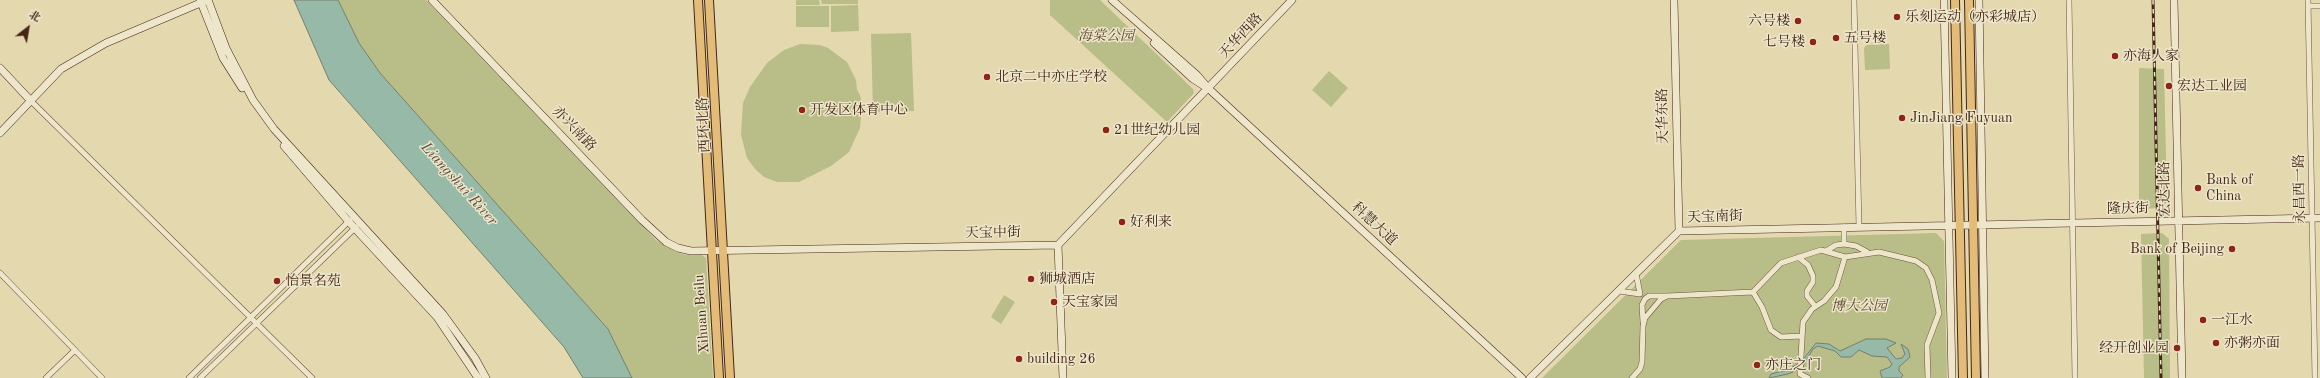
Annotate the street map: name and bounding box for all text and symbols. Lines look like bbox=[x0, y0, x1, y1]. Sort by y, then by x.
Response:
north arrow bbox=[8, 8, 48, 48]
place label: 乐刻运动（亦彩城店） bbox=[1905, 9, 2045, 25]
text: 北 bbox=[27, 10, 42, 25]
street label: 天华西路 bbox=[1216, 10, 1266, 62]
marker: 乐刻运动（亦彩城店） bbox=[1892, 12, 1902, 22]
place label: 六号楼 bbox=[1748, 13, 1790, 29]
marker: 六号楼 bbox=[1793, 16, 1803, 26]
park label: 海棠公园 bbox=[1078, 28, 1134, 44]
place label: 五号楼 bbox=[1844, 30, 1886, 46]
marker: 五号楼 bbox=[1831, 33, 1841, 43]
place label: 七号楼 bbox=[1763, 34, 1805, 50]
marker: 七号楼 bbox=[1808, 37, 1818, 47]
place label: 亦海人家 bbox=[2123, 48, 2179, 64]
marker: 亦海人家 bbox=[2110, 51, 2120, 61]
place label: 北京二中亦庄学校 bbox=[995, 69, 1107, 85]
marker: 北京二中亦庄学校 bbox=[982, 72, 992, 82]
place label: 宏达工业园 bbox=[2177, 78, 2247, 94]
marker: 宏达工业园 bbox=[2164, 81, 2174, 91]
street label: 天华东路 bbox=[1654, 88, 1672, 144]
street label: 西环北路 bbox=[694, 97, 714, 153]
place label: 开发区体育中心 bbox=[810, 102, 908, 118]
street label: 亦兴南路 bbox=[549, 103, 599, 155]
marker: 开发区体育中心 bbox=[797, 105, 807, 115]
place label: JinJiang Fuyuan bbox=[1910, 110, 2013, 126]
marker: JinJiang Fuyuan bbox=[1897, 113, 1907, 123]
place label: 21世纪幼儿园 bbox=[1114, 122, 1200, 138]
marker: 21世纪幼儿园 bbox=[1101, 125, 1111, 135]
water label: Liangshui River bbox=[417, 138, 501, 230]
street label: 永昌西一路 bbox=[2291, 154, 2309, 224]
street label: 宏达北路 bbox=[2156, 161, 2174, 217]
place label: Bank of China bbox=[2206, 172, 2253, 204]
marker: Bank of China bbox=[2193, 183, 2203, 193]
street label: 科慧大道 bbox=[1348, 199, 1400, 249]
street label: 隆庆街 bbox=[2107, 200, 2149, 218]
street label: 天宝南街 bbox=[1687, 208, 1743, 226]
place label: 好利来 bbox=[1130, 214, 1172, 230]
marker: 好利来 bbox=[1117, 217, 1127, 227]
street label: 天宝中街 bbox=[965, 224, 1021, 242]
place label: Bank of Beijing bbox=[2130, 241, 2224, 257]
marker: Bank of Beijing bbox=[2227, 244, 2237, 254]
place label: 狮城酒店 bbox=[1039, 271, 1095, 287]
place label: 怡景名苑 bbox=[285, 273, 341, 289]
street label: Xihuan Beilu bbox=[691, 274, 713, 354]
marker: 狮城酒店 bbox=[1026, 274, 1036, 284]
marker: 怡景名苑 bbox=[272, 276, 282, 286]
place label: 天宝家园 bbox=[1062, 294, 1118, 310]
marker: 天宝家园 bbox=[1049, 297, 1059, 307]
park label: 博大公园 bbox=[1831, 298, 1887, 314]
place label: 一江水 bbox=[2211, 312, 2253, 328]
marker: 一江水 bbox=[2198, 315, 2208, 325]
place label: 亦粥亦面 bbox=[2224, 335, 2280, 351]
marker: 亦粥亦面 bbox=[2211, 338, 2221, 348]
place label: 经开创业园 bbox=[2099, 340, 2169, 356]
marker: 经开创业园 bbox=[2172, 343, 2182, 353]
place label: building 26 bbox=[1027, 351, 1096, 367]
marker: building 26 bbox=[1014, 354, 1024, 364]
place label: 亦庄之门 bbox=[1765, 357, 1821, 373]
marker: 亦庄之门 bbox=[1752, 360, 1762, 370]

